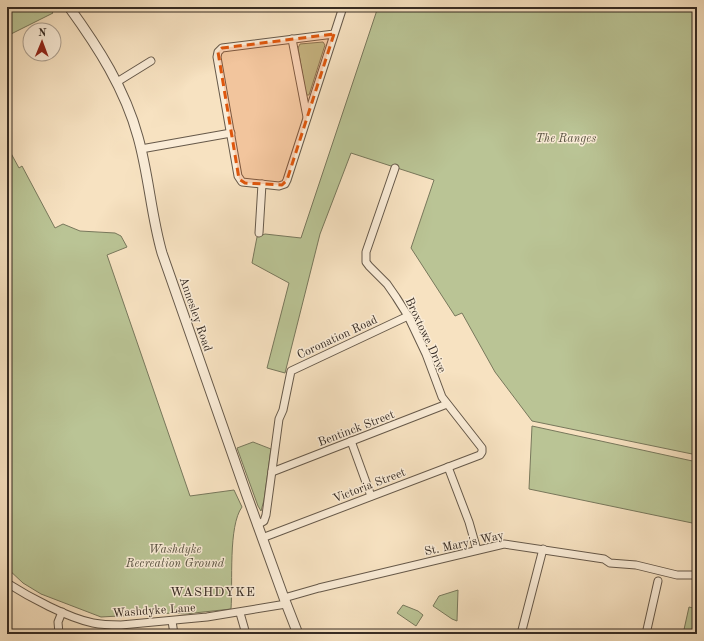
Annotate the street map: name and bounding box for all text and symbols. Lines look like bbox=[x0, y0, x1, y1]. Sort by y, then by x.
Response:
north arrow bbox=[22, 22, 62, 62]
text: N bbox=[38, 28, 47, 39]
park label: The Ranges bbox=[536, 133, 596, 145]
street label: Annesley Road bbox=[177, 275, 213, 353]
street label: Broxtowe Drive bbox=[402, 296, 448, 375]
street label: Coronation Road bbox=[295, 314, 379, 362]
street label: Bentinck Street bbox=[316, 409, 396, 449]
street label: Victoria Street bbox=[331, 467, 407, 505]
street label: St. Mary's Way bbox=[423, 530, 506, 558]
park label: Washdyke Recreation Ground bbox=[125, 544, 225, 570]
district label: WASHDYKE bbox=[170, 586, 256, 599]
street label: Washdyke Lane bbox=[112, 602, 196, 620]

